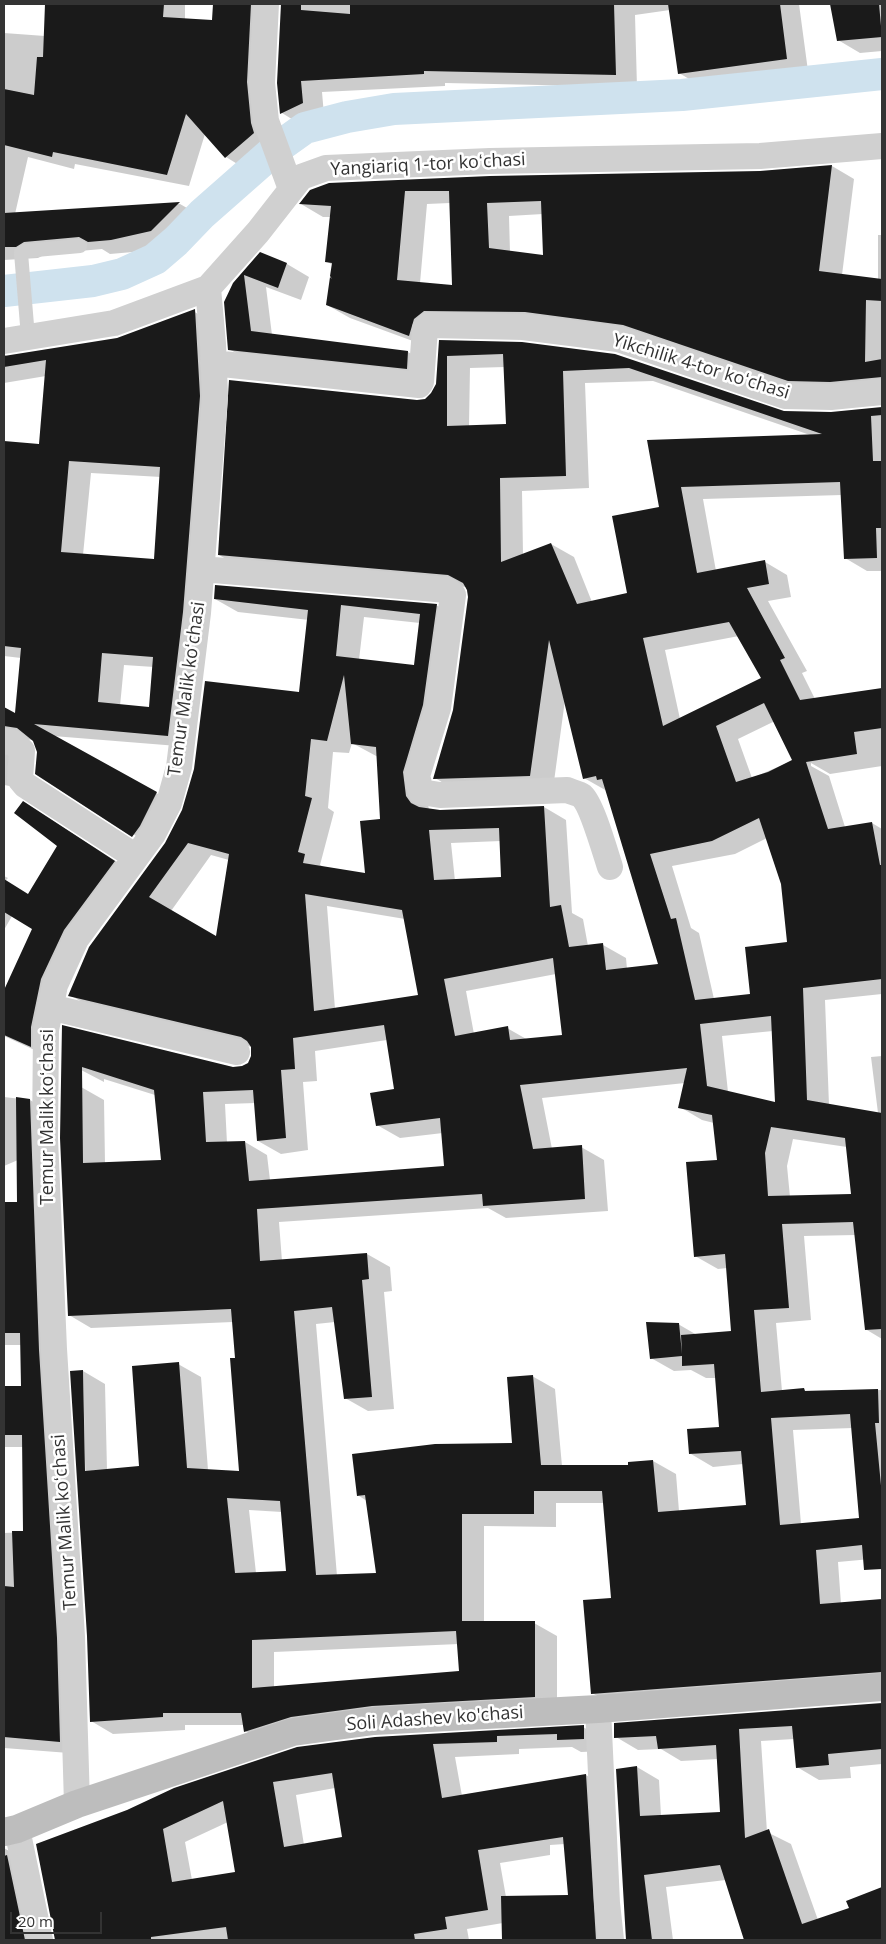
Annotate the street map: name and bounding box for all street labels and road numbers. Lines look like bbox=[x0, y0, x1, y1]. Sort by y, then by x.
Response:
street label: Yangiariq 1-tor koʻchasi bbox=[330, 149, 526, 181]
street label: Yikchilik 4-tor koʻchasi bbox=[610, 330, 792, 404]
street label: Temur Malik koʻchasi bbox=[164, 600, 210, 778]
street label: Temur Malik koʻchasi bbox=[37, 1029, 59, 1205]
street label: Temur Malik koʻchasi bbox=[48, 1433, 82, 1611]
street label: Soli Adashev ko'chasi bbox=[346, 1702, 524, 1736]

